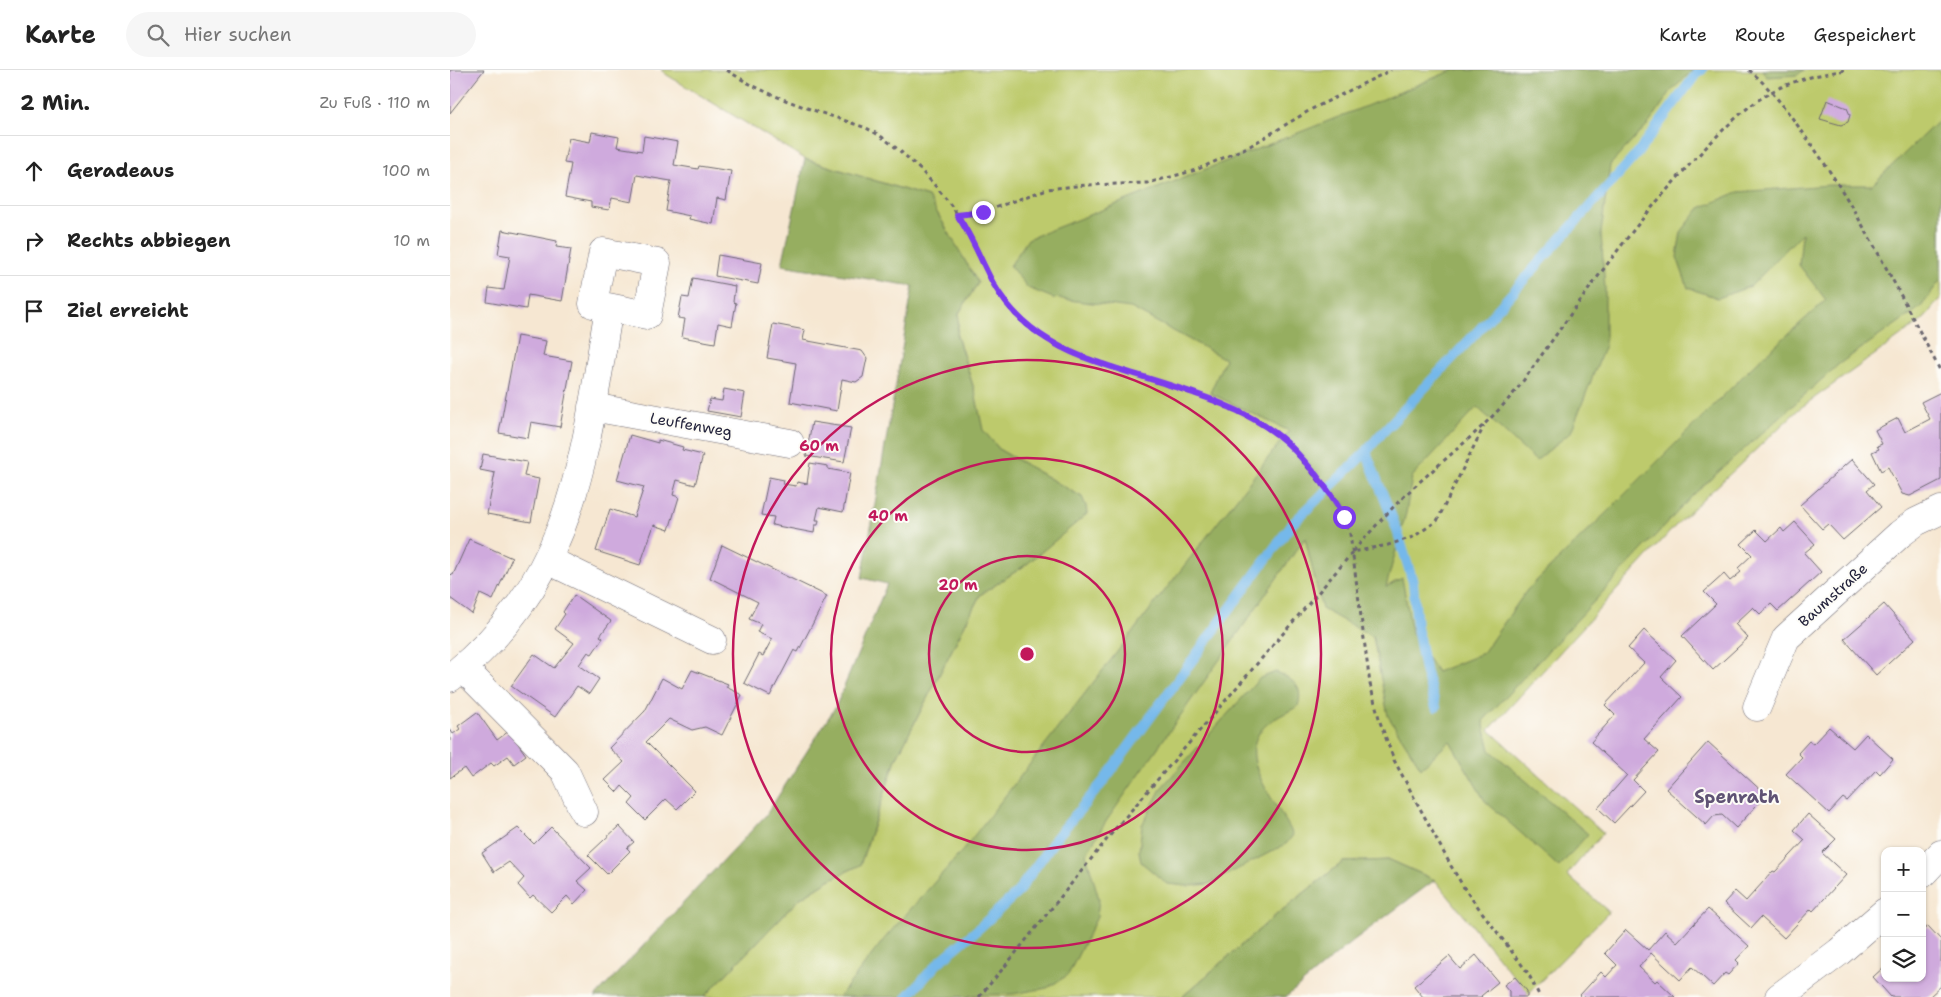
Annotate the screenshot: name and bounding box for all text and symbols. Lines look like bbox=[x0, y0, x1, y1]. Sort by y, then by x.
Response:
search box bbox=[126, 12, 476, 57]
text: Karte bbox=[25, 19, 96, 51]
icon: search bbox=[144, 21, 172, 49]
text: Hier suchen bbox=[184, 22, 291, 47]
text: Karte bbox=[1659, 23, 1707, 47]
text: Route bbox=[1735, 23, 1786, 47]
text: Gespeichert bbox=[1814, 23, 1916, 47]
text: 2 Min. bbox=[20, 89, 90, 117]
text: Zu Fuß · 110 m bbox=[319, 92, 430, 113]
icon: ahead bbox=[20, 157, 48, 185]
text: Geradeaus bbox=[67, 158, 174, 183]
text: 100 m bbox=[382, 160, 430, 181]
route end bbox=[972, 201, 995, 224]
icon: right bbox=[20, 227, 48, 255]
text: Rechts abbiegen bbox=[67, 228, 231, 253]
text: 10 m bbox=[393, 230, 430, 251]
icon: arrive bbox=[20, 297, 48, 325]
text: Ziel erreicht bbox=[67, 298, 188, 323]
street label: Leuffenweg bbox=[648, 408, 734, 442]
text: 60 m bbox=[799, 436, 839, 456]
text: 40 m bbox=[868, 506, 908, 526]
route start bbox=[1333, 506, 1356, 529]
street label: Baumstraße bbox=[1794, 559, 1872, 631]
text: 20 m bbox=[938, 575, 978, 595]
centre of rings bbox=[1018, 645, 1036, 663]
district label: Spenrath bbox=[1694, 785, 1780, 809]
map controls bbox=[1881, 847, 1926, 982]
button: + bbox=[1881, 847, 1926, 892]
button: − bbox=[1881, 892, 1926, 937]
button: layers bbox=[1881, 937, 1926, 982]

